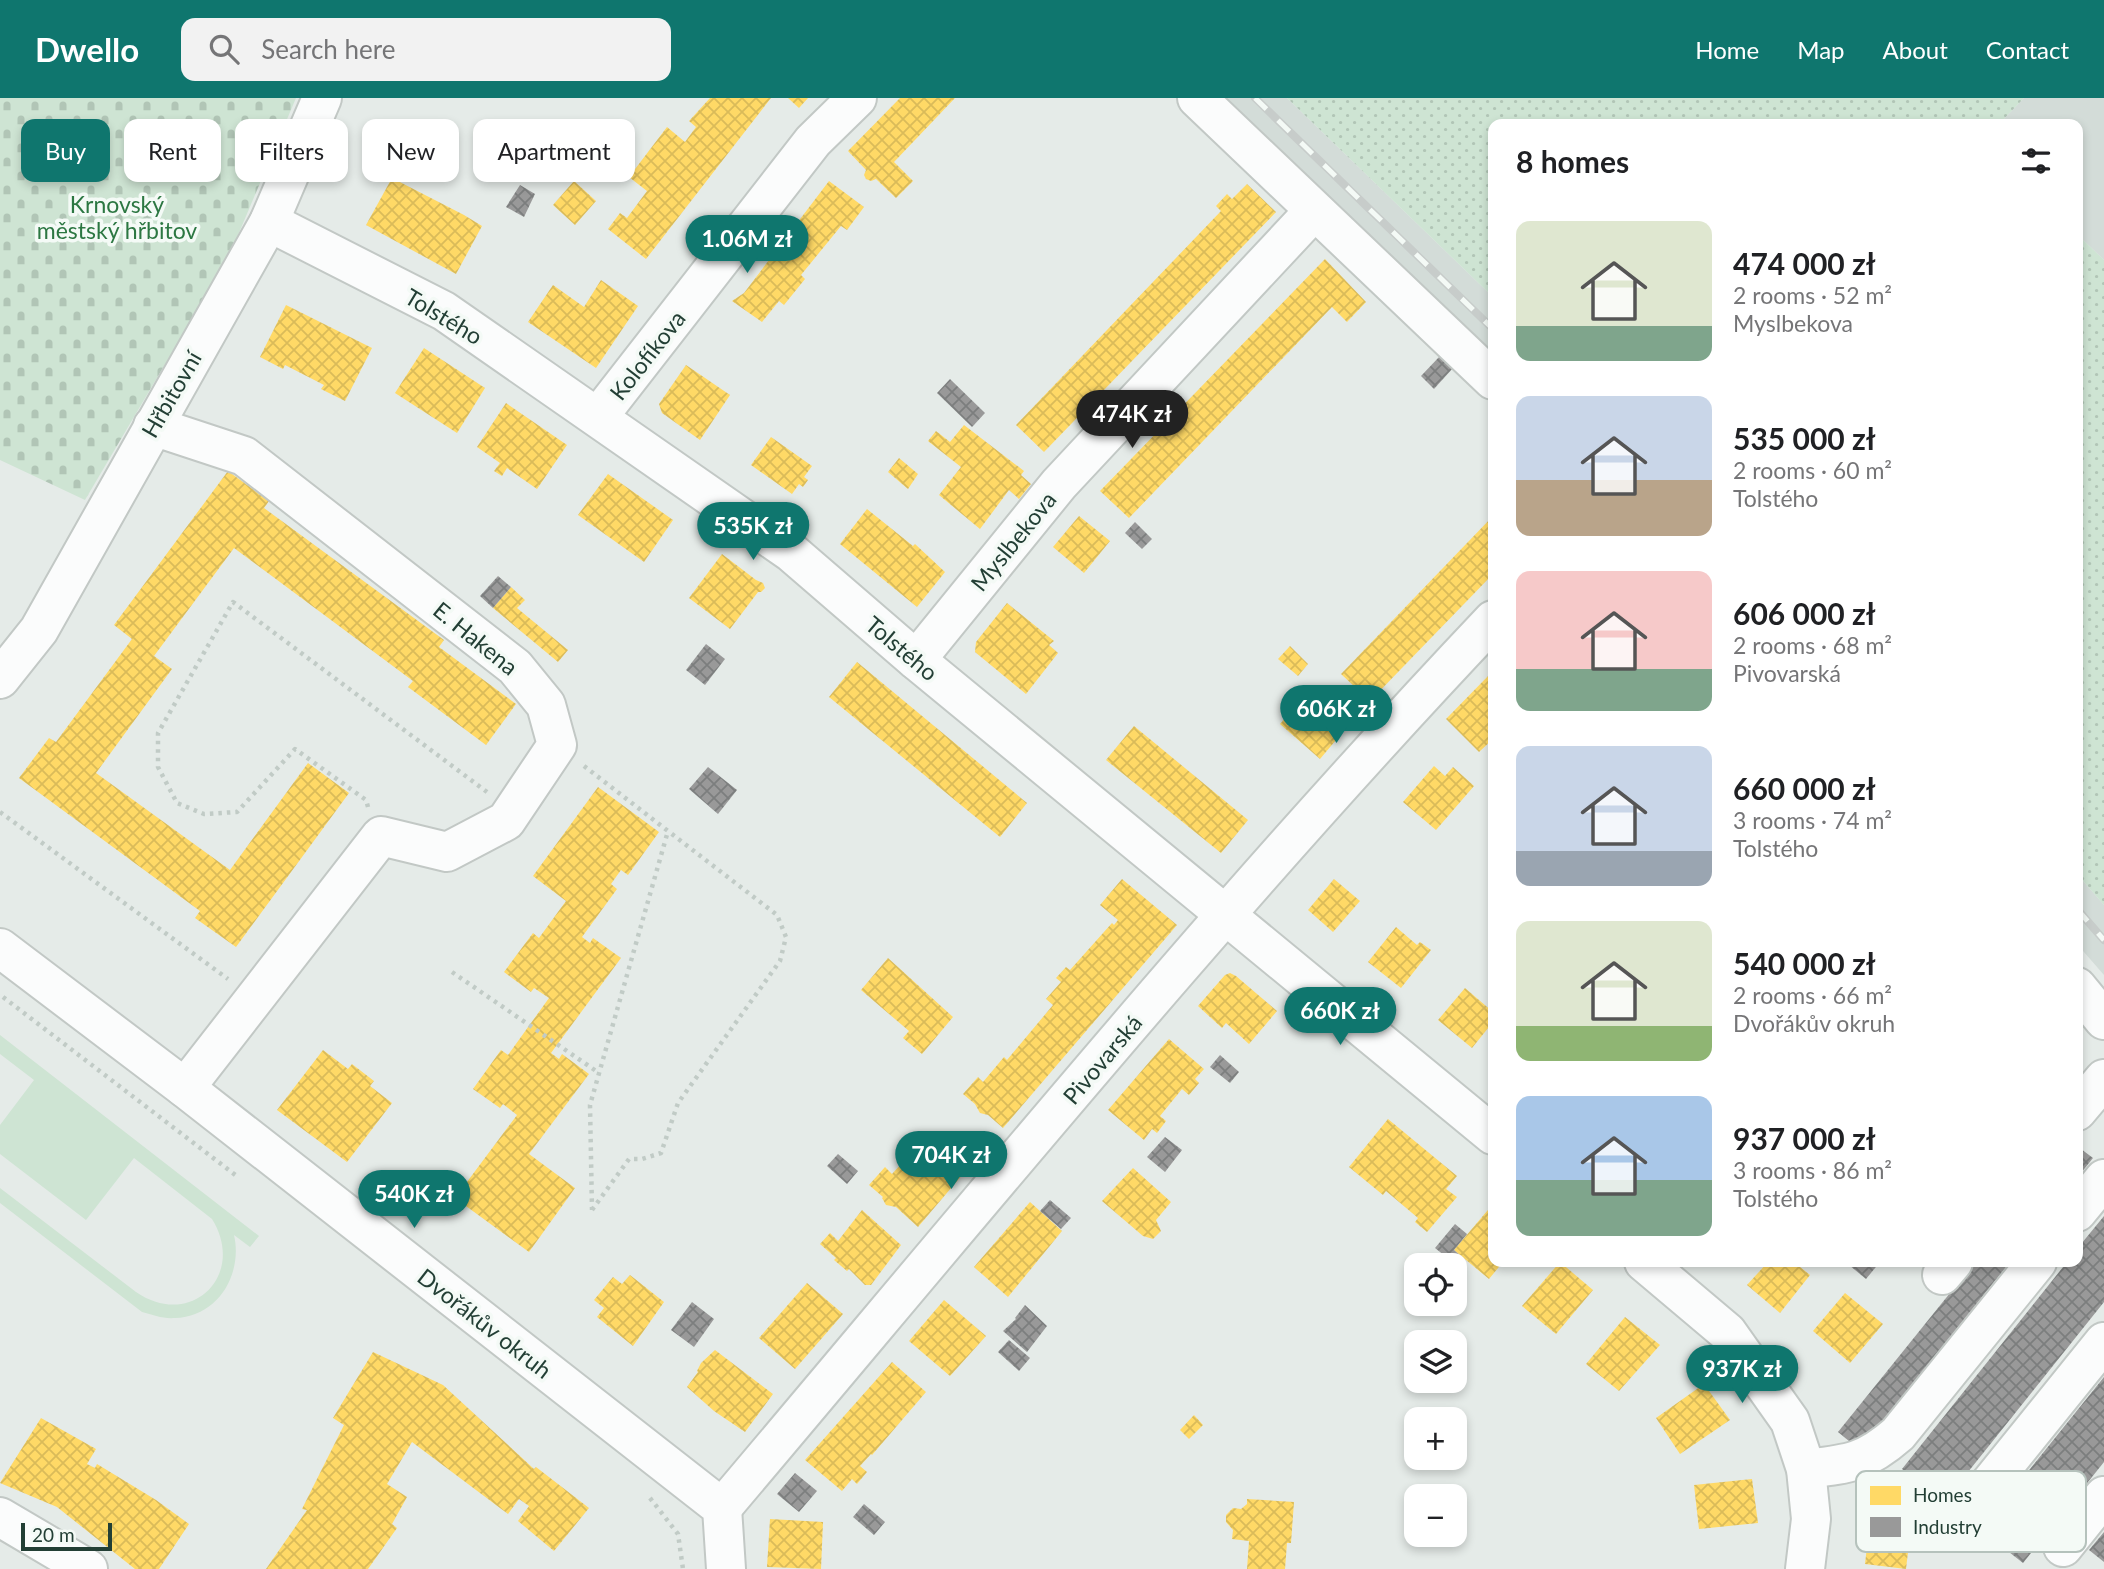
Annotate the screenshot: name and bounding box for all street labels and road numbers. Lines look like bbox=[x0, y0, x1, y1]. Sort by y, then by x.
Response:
street label: Tolstého bbox=[400, 282, 488, 350]
street label: Kolofíkova bbox=[603, 305, 691, 405]
street label: Hřbitovní bbox=[135, 344, 208, 442]
street label: Myslbekova bbox=[964, 486, 1062, 596]
street label: E. Hakena bbox=[428, 595, 524, 681]
street label: Tolstého bbox=[860, 610, 944, 686]
street label: Pivovarská bbox=[1057, 1009, 1147, 1109]
street label: Dvořákův okruh bbox=[413, 1262, 557, 1384]

